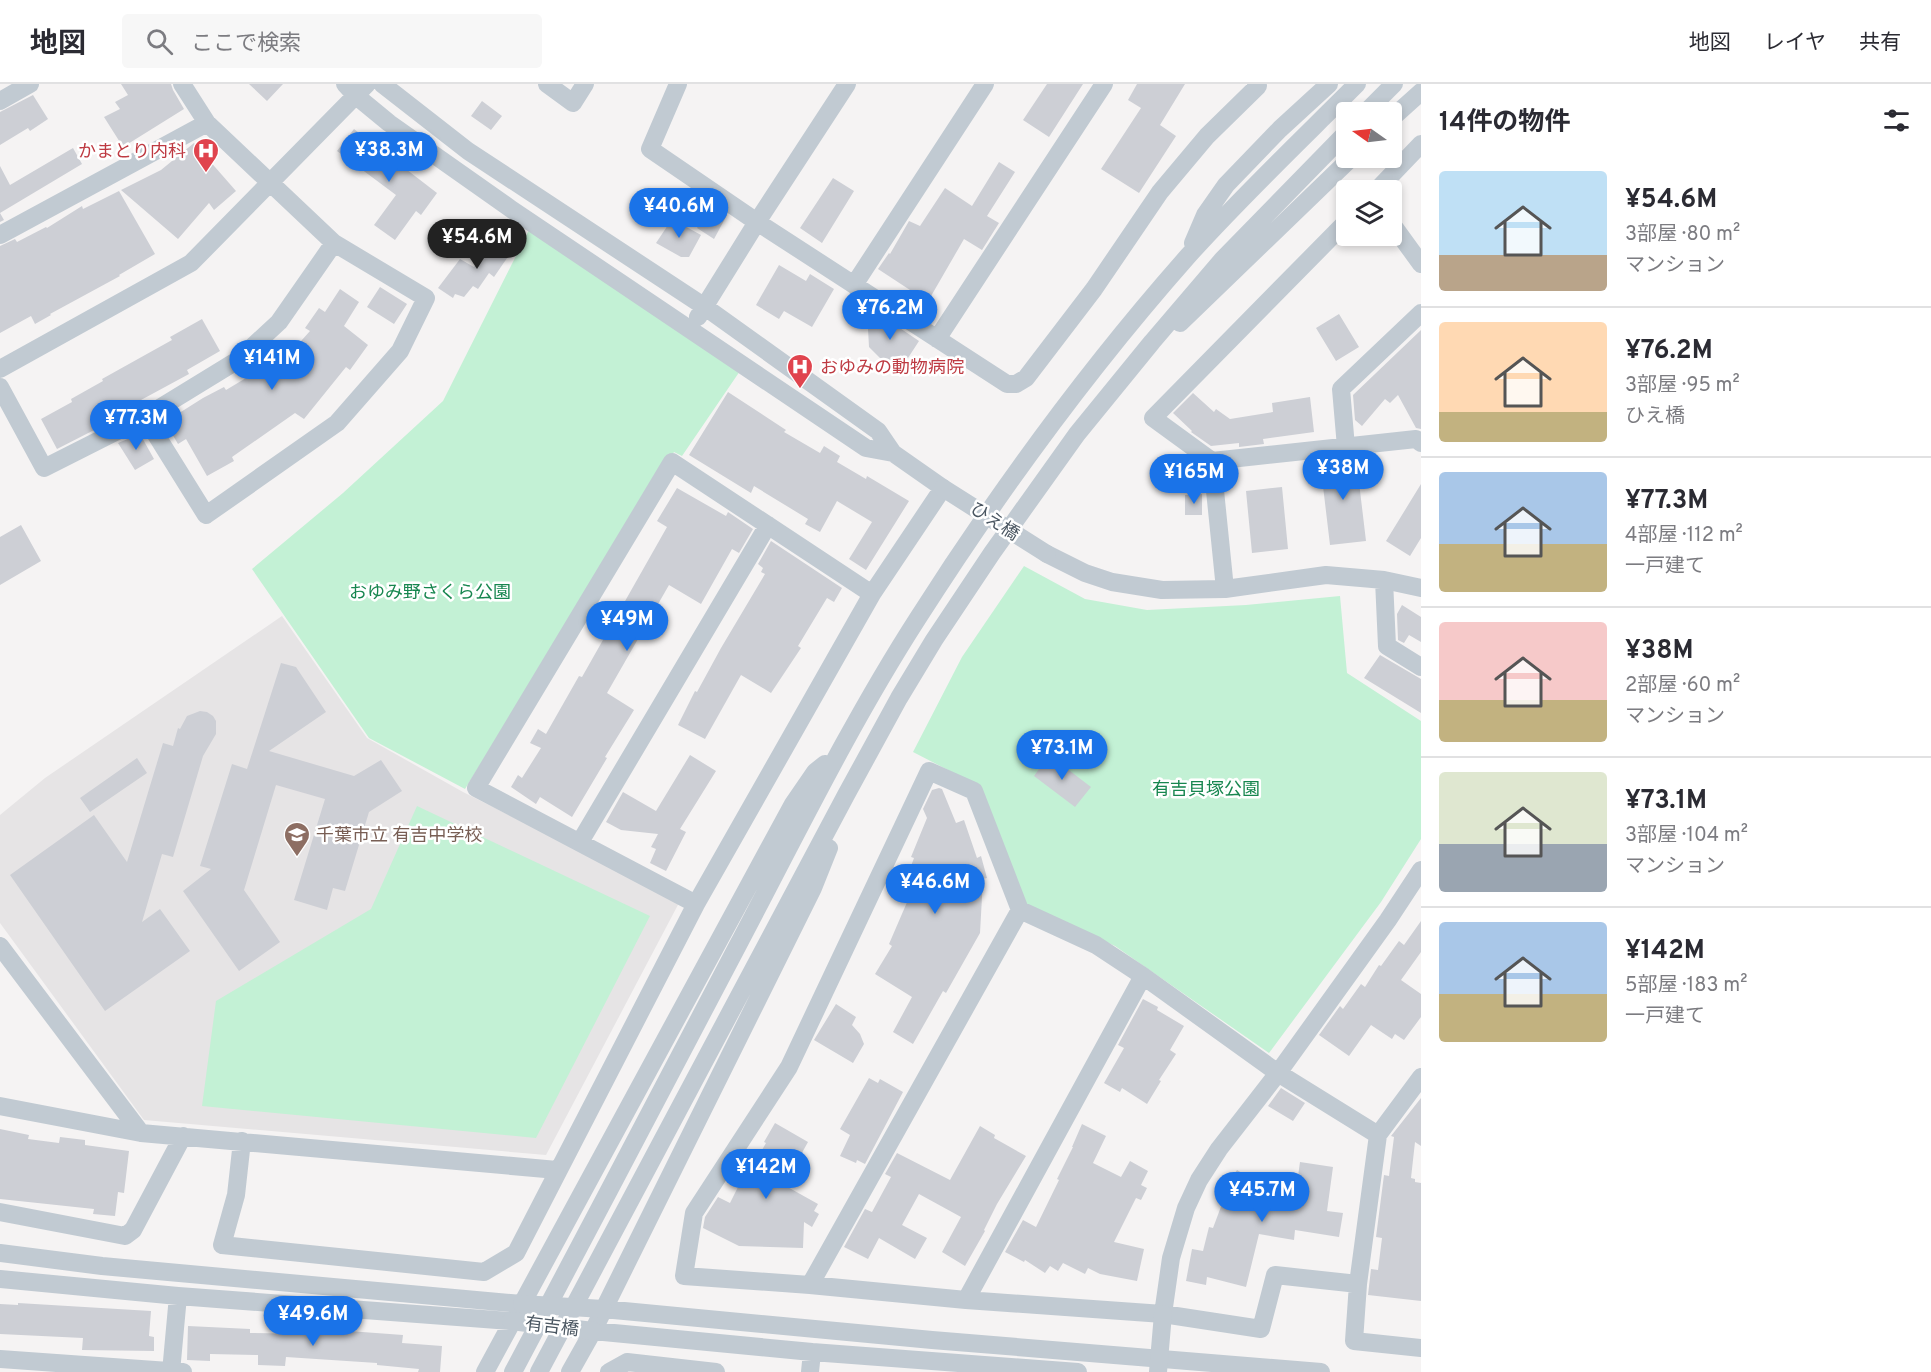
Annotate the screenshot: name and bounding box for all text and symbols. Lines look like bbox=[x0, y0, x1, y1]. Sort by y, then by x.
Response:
search box bbox=[122, 14, 542, 68]
icon: search bbox=[143, 25, 176, 58]
text: 地図 bbox=[30, 27, 86, 63]
text: 地図 bbox=[1689, 30, 1731, 57]
text: レイヤ bbox=[1764, 30, 1826, 57]
text: 共有 bbox=[1859, 30, 1901, 57]
text: ここで検索 bbox=[191, 31, 301, 58]
north arrow bbox=[1336, 102, 1402, 168]
map controls bbox=[1336, 102, 1402, 246]
icon: filters bbox=[1880, 104, 1913, 137]
text: 14件の物件 bbox=[1439, 107, 1570, 140]
pin: ¥38.3M bbox=[340, 132, 438, 183]
hospital icon: かまとり内科 bbox=[191, 136, 221, 174]
text: ¥38.3M bbox=[354, 138, 424, 164]
place label: かまとり内科 bbox=[78, 141, 186, 164]
button: layers bbox=[1336, 180, 1402, 246]
text: ¥54.6M bbox=[1625, 184, 1717, 217]
pin: ¥40.6M bbox=[630, 188, 728, 239]
text: ¥40.6M bbox=[643, 194, 715, 220]
icon: home bbox=[1487, 195, 1559, 267]
pin: ¥54.6M bbox=[428, 219, 526, 270]
text: 3部屋 · 80 m² bbox=[1625, 222, 1740, 248]
text: ¥54.6M bbox=[442, 225, 512, 251]
text: マンション bbox=[1625, 253, 1725, 279]
pin: ¥76.2M bbox=[841, 290, 939, 341]
text: ¥76.2M bbox=[856, 296, 924, 322]
text: ¥76.2M bbox=[1625, 335, 1713, 368]
pin: ¥141M bbox=[230, 340, 314, 391]
text: ¥141M bbox=[243, 346, 301, 372]
icon: home bbox=[1487, 346, 1559, 418]
hospital icon: おゆみの動物病院 bbox=[785, 352, 815, 390]
place label: おゆみの動物病院 bbox=[820, 357, 964, 380]
text: 3部屋 · 95 m² bbox=[1625, 373, 1740, 399]
pin: ¥77.3M bbox=[87, 400, 185, 451]
text: ひえ橋 bbox=[1625, 404, 1685, 430]
text: ¥77.3M bbox=[104, 406, 168, 432]
pin: ¥38M bbox=[1307, 450, 1379, 501]
pin: ¥165M bbox=[1152, 454, 1236, 505]
text: ¥38M bbox=[1317, 456, 1369, 482]
text: ¥165M bbox=[1164, 460, 1224, 486]
text: ¥77.3M bbox=[1625, 485, 1708, 518]
icon: home bbox=[1487, 496, 1559, 568]
street label: ひえ橋 bbox=[965, 498, 1023, 547]
text: 4部屋 · 112 m² bbox=[1625, 523, 1743, 549]
text: 一戸建て bbox=[1625, 554, 1705, 580]
park label: おゆみ野さくら公園 bbox=[349, 582, 511, 605]
pin: ¥49M bbox=[591, 601, 663, 652]
text: ¥49M bbox=[600, 607, 654, 633]
text: ¥38M bbox=[1625, 635, 1694, 668]
icon: home bbox=[1487, 646, 1559, 718]
text: 2部屋 · 60 m² bbox=[1625, 673, 1740, 699]
text: マンション bbox=[1625, 704, 1725, 730]
pin: ¥73.1M bbox=[1013, 730, 1111, 781]
text: ¥73.1M bbox=[1030, 736, 1094, 762]
park label: 有吉貝塚公園 bbox=[1152, 779, 1260, 802]
text: ¥73.1M bbox=[1625, 785, 1707, 818]
icon: home bbox=[1487, 796, 1559, 868]
school or university icon: 千葉市立 有吉中学校 bbox=[282, 820, 312, 858]
text: 3部屋 · 104 m² bbox=[1625, 823, 1748, 849]
place label: 千葉市立 有吉中学校 bbox=[316, 825, 482, 848]
text: マンション bbox=[1625, 854, 1725, 880]
pin: ¥46.6M bbox=[886, 864, 984, 915]
text: ¥46.6M bbox=[900, 870, 970, 896]
text: ¥142M bbox=[1625, 935, 1705, 968]
icon: home bbox=[1487, 946, 1559, 1018]
text: 5部屋 · 183 m² bbox=[1625, 973, 1747, 999]
text: 一戸建て bbox=[1625, 1004, 1705, 1030]
pin: ¥142M bbox=[724, 1149, 808, 1200]
text: ¥142M bbox=[735, 1155, 797, 1181]
pin: ¥45.7M bbox=[1213, 1172, 1311, 1223]
text: ¥45.7M bbox=[1228, 1178, 1296, 1204]
pin: ¥49.6M bbox=[264, 1296, 362, 1347]
text: ¥49.6M bbox=[278, 1302, 348, 1328]
street label: 有吉橋 bbox=[524, 1313, 580, 1342]

